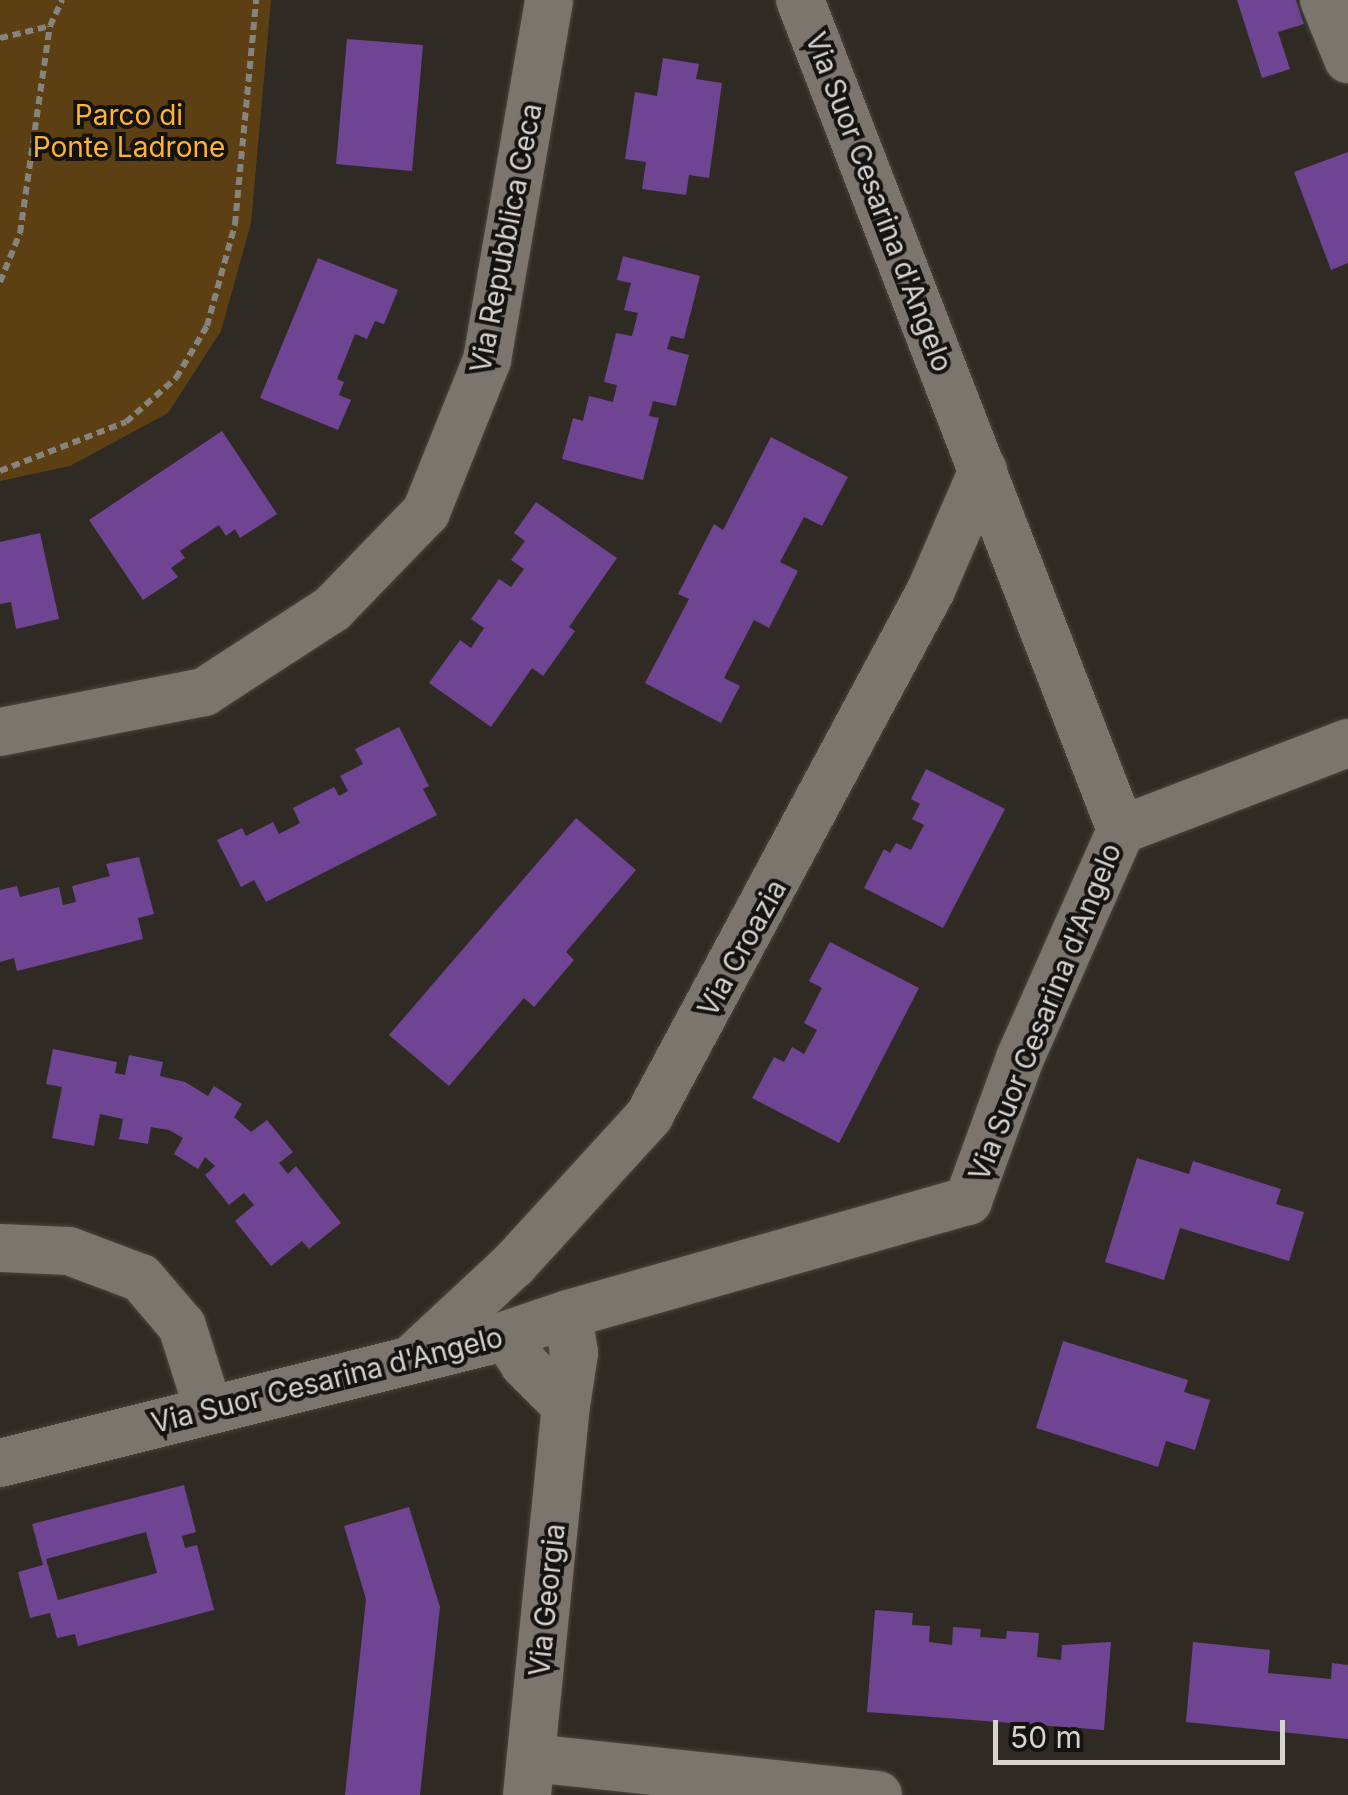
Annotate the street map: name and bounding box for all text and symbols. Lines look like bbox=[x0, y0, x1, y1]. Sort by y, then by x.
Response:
street label: Via Suor Cesarina d'Angelo bbox=[799, 28, 959, 376]
park label: Parco di Ponte Ladrone bbox=[33, 98, 225, 164]
street label: Via Repubblica Ceca bbox=[463, 100, 549, 376]
street label: Via Suor Cesarina d'Angelo bbox=[962, 838, 1128, 1186]
street label: Via Croazia bbox=[691, 874, 793, 1022]
street label: Via Suor Cesarina d'Angelo bbox=[148, 1320, 506, 1440]
street label: Via Georgia bbox=[522, 1522, 572, 1678]
scale bar bbox=[998, 1700, 1290, 1762]
text: 50 m bbox=[1010, 1719, 1082, 1755]

